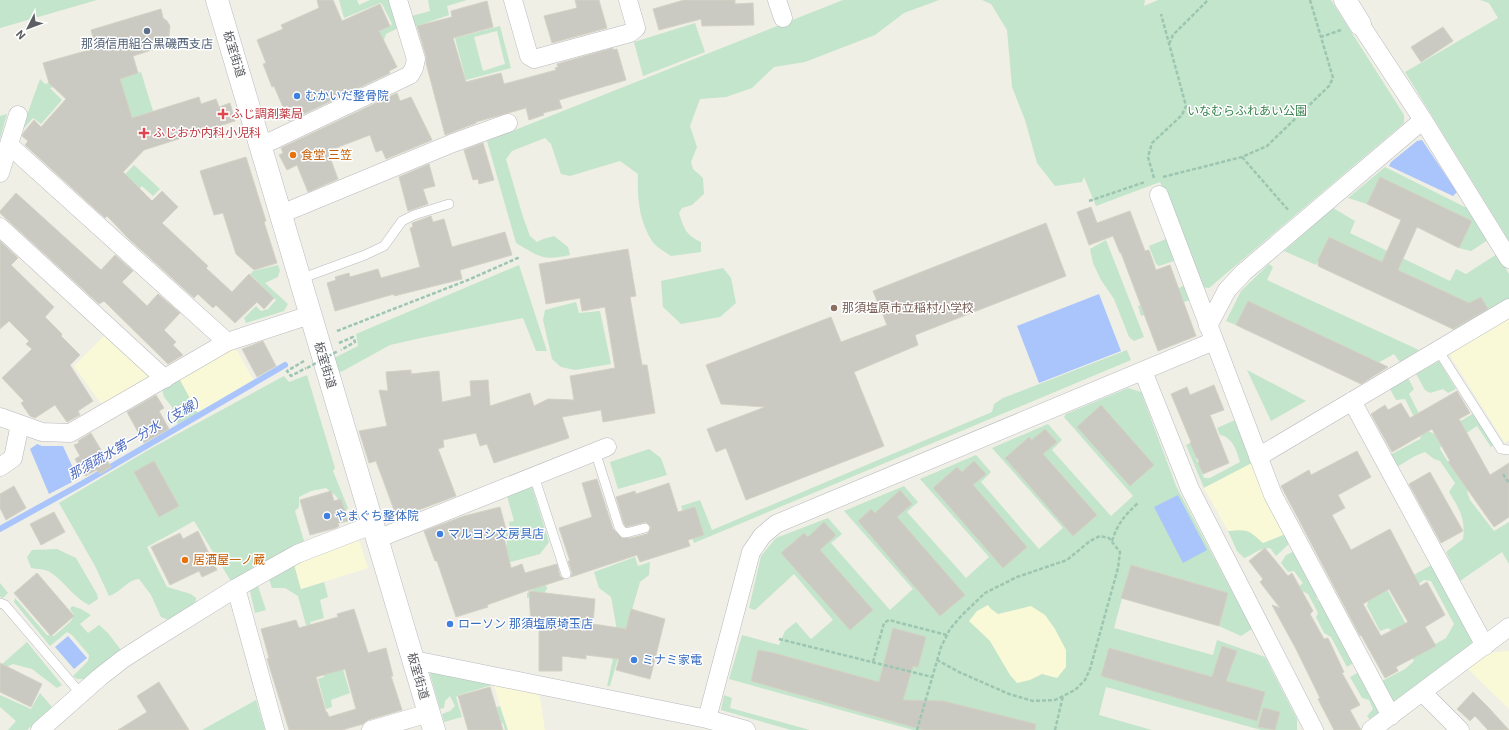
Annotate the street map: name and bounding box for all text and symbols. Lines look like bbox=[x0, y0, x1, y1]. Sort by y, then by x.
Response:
north arrow bbox=[8, 8, 48, 48]
marker: 那須信用組合黒磯西支店 bbox=[142, 26, 152, 36]
text: N bbox=[13, 27, 28, 42]
street label: 板室街道 bbox=[220, 29, 248, 79]
place label: 那須信用組合黒磯西支店 bbox=[81, 37, 213, 51]
place label: むかいだ整骨院 bbox=[305, 89, 389, 103]
marker: むかいだ整骨院 bbox=[292, 91, 302, 101]
park label: いなむらふれあい公園 bbox=[1187, 104, 1307, 118]
place label: ふじ調剤薬局 bbox=[231, 107, 303, 121]
marker: ふじ調剤薬局 bbox=[218, 109, 228, 119]
place label: ふじおか内科小児科 bbox=[153, 126, 261, 140]
marker: ふじおか内科小児科 bbox=[138, 127, 150, 139]
place label: 食堂 三笠 bbox=[301, 148, 352, 162]
marker: 食堂 三笠 bbox=[288, 150, 298, 160]
place label: 那須塩原市立稲村小学校 bbox=[842, 301, 974, 315]
marker: 那須塩原市立稲村小学校 bbox=[829, 303, 839, 313]
street label: 板室街道 bbox=[311, 340, 339, 390]
water label: 那須疏水第一分水（支線） bbox=[66, 392, 208, 482]
place label: やまぐち整体院 bbox=[335, 509, 419, 523]
marker: やまぐち整体院 bbox=[322, 511, 332, 521]
place label: マルヨシ文房具店 bbox=[448, 527, 544, 541]
marker: マルヨシ文房具店 bbox=[435, 529, 445, 539]
place label: 居酒屋一ノ蔵 bbox=[193, 553, 265, 567]
marker: 居酒屋一ノ蔵 bbox=[180, 555, 190, 565]
place label: ローソン 那須塩原埼玉店 bbox=[458, 617, 593, 631]
marker: ローソン 那須塩原埼玉店 bbox=[445, 619, 455, 629]
street label: 板室街道 bbox=[405, 651, 431, 701]
place label: ミナミ家電 bbox=[642, 653, 702, 667]
marker: ミナミ家電 bbox=[629, 655, 639, 665]

